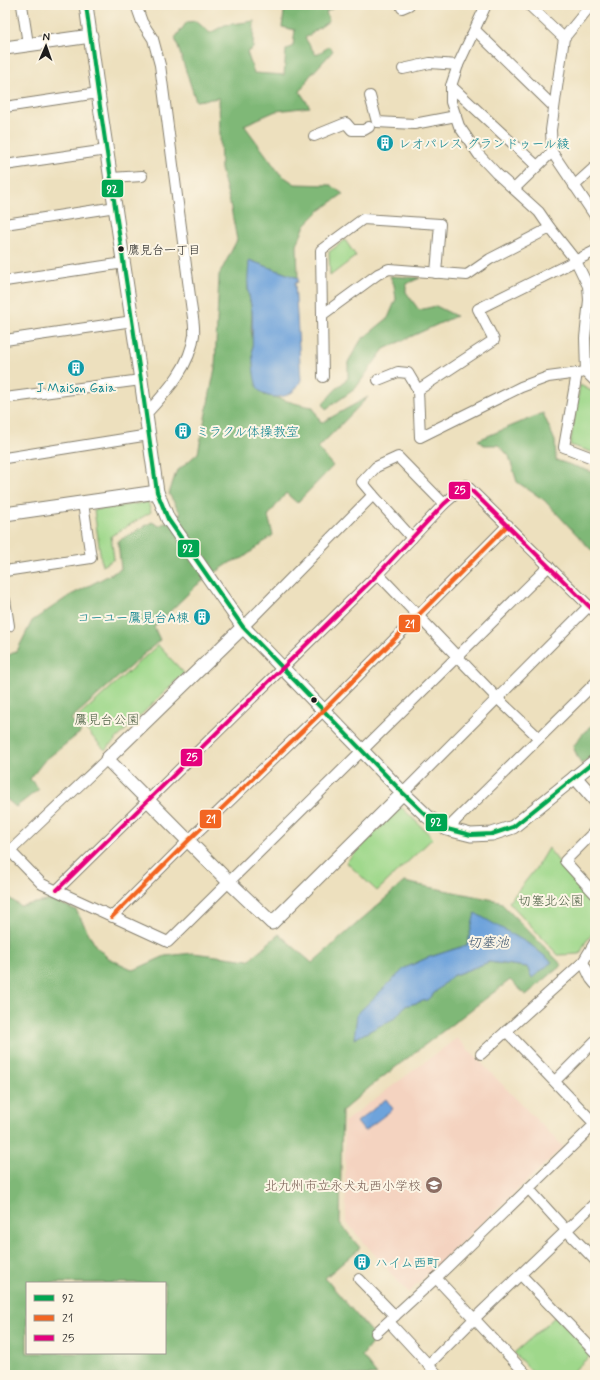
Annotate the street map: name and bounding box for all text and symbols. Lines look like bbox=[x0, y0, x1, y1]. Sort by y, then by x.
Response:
north arrow bbox=[26, 26, 66, 66]
text: N bbox=[42, 30, 50, 44]
building icon: レオパレス グランドゥール綾 bbox=[375, 133, 395, 153]
place label: レオパレス グランドゥール綾 bbox=[398, 136, 570, 153]
line badge: 92 bbox=[101, 179, 124, 198]
text: 92 bbox=[106, 183, 118, 197]
place label: 鷹見台一丁目 bbox=[128, 243, 200, 259]
marker: 鷹見台一丁目 bbox=[116, 244, 126, 254]
building icon: J Maison Gaia bbox=[66, 358, 86, 378]
place label: J Maison Gaia bbox=[36, 380, 116, 397]
building icon: ミラクル体操教室 bbox=[173, 421, 193, 441]
place label: ミラクル体操教室 bbox=[196, 424, 299, 441]
line badge: 25 bbox=[448, 481, 471, 500]
text: 25 bbox=[454, 484, 466, 498]
line badge: 92 bbox=[177, 539, 200, 558]
text: 92 bbox=[182, 542, 194, 556]
building icon: コーユー鷹見台A棟 bbox=[192, 607, 212, 627]
place label: コーユー鷹見台A棟 bbox=[77, 610, 189, 627]
line badge: 21 bbox=[398, 614, 421, 633]
text: 21 bbox=[405, 618, 415, 632]
unlabelled marker bbox=[309, 695, 319, 705]
park label: 鷹見台公園 bbox=[74, 712, 140, 729]
line badge: 25 bbox=[180, 748, 203, 767]
text: 25 bbox=[186, 751, 198, 765]
line badge: 21 bbox=[199, 809, 222, 829]
text: 21 bbox=[206, 813, 216, 827]
line badge: 92 bbox=[425, 813, 448, 832]
text: 92 bbox=[430, 816, 442, 830]
park label: 切塞北公園 bbox=[518, 893, 584, 910]
water label: 切塞池 bbox=[467, 934, 510, 952]
school or university icon: 北九州市立永犬丸西小学校 bbox=[424, 1175, 444, 1195]
place label: 北九州市立永犬丸西小学校 bbox=[265, 1178, 421, 1195]
building icon: ハイム西町 bbox=[352, 1252, 372, 1272]
place label: ハイム西町 bbox=[375, 1255, 439, 1272]
legend bbox=[26, 1282, 166, 1354]
text: 92 bbox=[62, 1291, 74, 1307]
text: 21 bbox=[62, 1311, 73, 1327]
text: 25 bbox=[62, 1331, 74, 1347]

